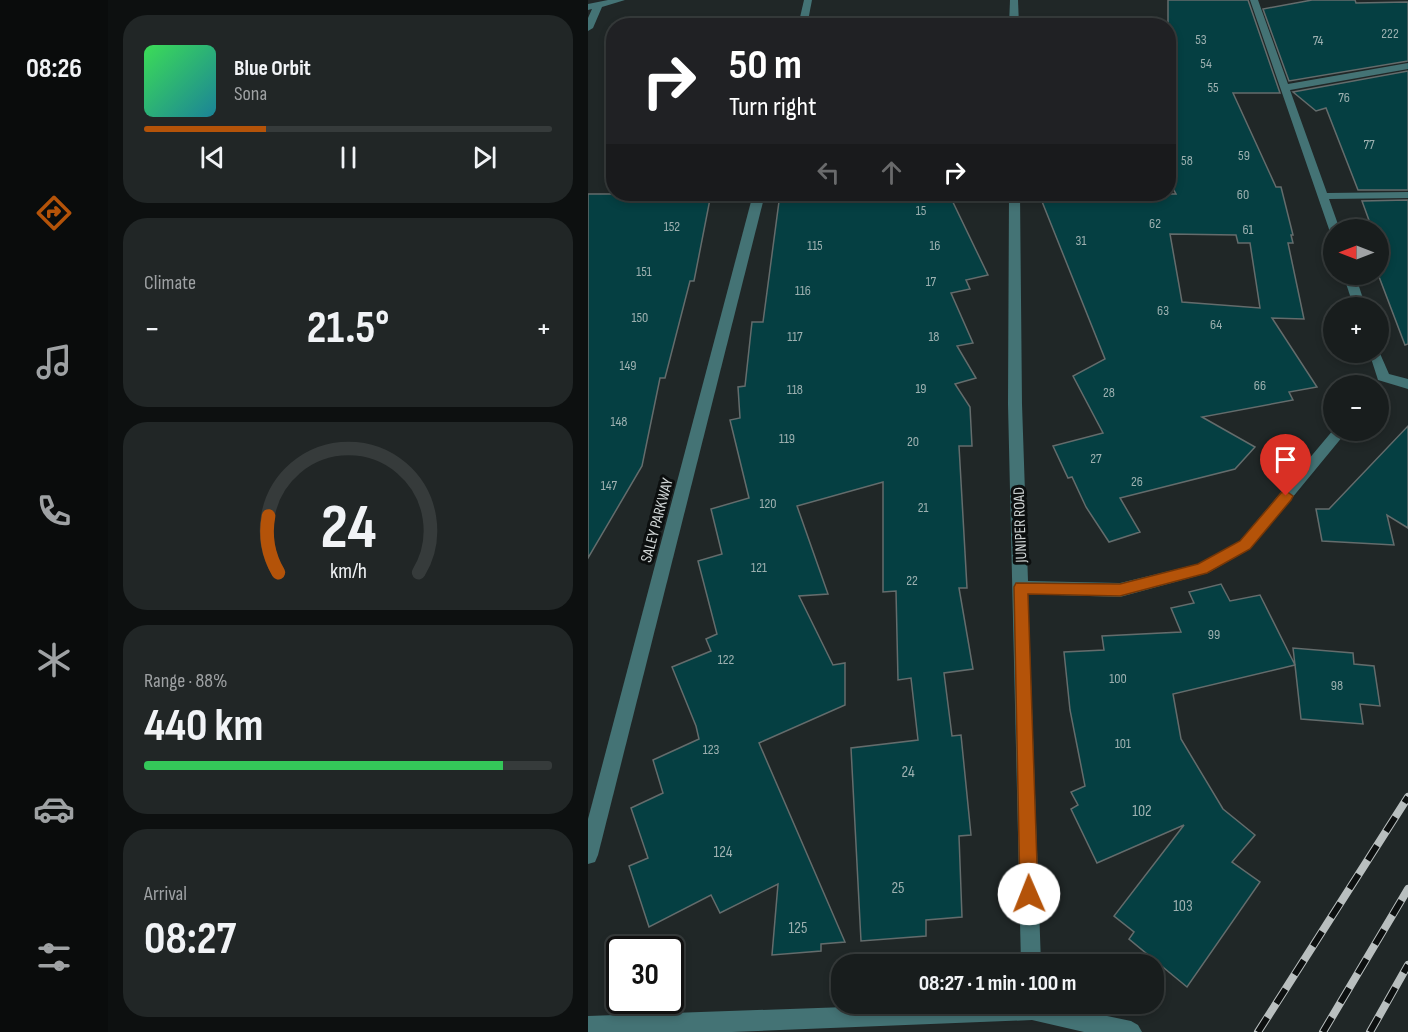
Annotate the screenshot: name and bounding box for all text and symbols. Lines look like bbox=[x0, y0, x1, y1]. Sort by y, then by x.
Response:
house number: 222 bbox=[1381, 25, 1399, 42]
house number: 53 bbox=[1195, 31, 1207, 48]
house number: 74 bbox=[1313, 32, 1324, 49]
text: 50 m bbox=[729, 40, 802, 91]
icon: right bbox=[630, 42, 708, 120]
text: 08:26 bbox=[26, 53, 82, 85]
text: Blue Orbit bbox=[234, 55, 311, 82]
house number: 54 bbox=[1200, 55, 1212, 72]
house number: 55 bbox=[1207, 79, 1219, 96]
text: Sona bbox=[234, 82, 267, 106]
house number: 76 bbox=[1338, 89, 1350, 106]
text: Turn right bbox=[729, 91, 816, 123]
house number: 77 bbox=[1363, 136, 1375, 153]
icon: previous bbox=[196, 141, 229, 174]
icon: pause bbox=[332, 141, 365, 174]
icon: next bbox=[468, 141, 501, 174]
house number: 59 bbox=[1238, 147, 1250, 164]
house number: 58 bbox=[1181, 152, 1193, 169]
icon: left bbox=[812, 156, 845, 189]
icon: ahead bbox=[875, 156, 908, 189]
icon: right bbox=[938, 156, 971, 189]
house number: 60 bbox=[1237, 186, 1249, 203]
icon: directions bbox=[33, 192, 75, 234]
house number: 15 bbox=[916, 202, 927, 219]
house number: 62 bbox=[1149, 215, 1161, 232]
house number: 152 bbox=[664, 218, 680, 235]
north arrow bbox=[1323, 219, 1389, 285]
map controls bbox=[1323, 219, 1389, 441]
house number: 61 bbox=[1242, 221, 1254, 238]
house number: 31 bbox=[1076, 232, 1086, 249]
house number: 115 bbox=[807, 237, 823, 254]
house number: 16 bbox=[929, 237, 941, 254]
house number: 151 bbox=[636, 263, 652, 280]
text: Climate bbox=[144, 271, 196, 295]
house number: 17 bbox=[926, 273, 937, 290]
house number: 116 bbox=[795, 282, 811, 299]
button: + bbox=[1323, 297, 1389, 363]
text: 21.5° bbox=[307, 301, 389, 356]
house number: 63 bbox=[1157, 302, 1169, 319]
text: − bbox=[144, 309, 160, 349]
text: + bbox=[536, 309, 552, 349]
house number: 150 bbox=[632, 309, 648, 326]
house number: 64 bbox=[1210, 316, 1222, 333]
house number: 117 bbox=[787, 328, 803, 345]
house number: 18 bbox=[928, 328, 940, 345]
icon: music bbox=[33, 341, 75, 383]
house number: 149 bbox=[620, 357, 636, 374]
button: − bbox=[1323, 375, 1389, 441]
house number: 66 bbox=[1254, 377, 1266, 394]
house number: 19 bbox=[915, 380, 927, 397]
house number: 118 bbox=[787, 381, 803, 398]
house number: 28 bbox=[1103, 384, 1115, 401]
house number: 148 bbox=[611, 413, 627, 430]
house number: 119 bbox=[779, 430, 795, 447]
house number: 20 bbox=[907, 433, 919, 450]
pin bbox=[1260, 434, 1311, 496]
icon: arrive bbox=[1269, 443, 1302, 476]
house number: 27 bbox=[1090, 450, 1102, 467]
house number: 26 bbox=[1131, 473, 1143, 490]
street label: SALEY PARKWAY bbox=[637, 476, 678, 565]
house number: 147 bbox=[601, 477, 618, 494]
street label: JUNIPER ROAD bbox=[1010, 487, 1031, 564]
icon: phone bbox=[33, 490, 75, 532]
text: 24 bbox=[320, 491, 376, 566]
house number: 120 bbox=[759, 495, 777, 512]
house number: 21 bbox=[918, 499, 928, 516]
text: km/h bbox=[329, 559, 367, 584]
house number: 121 bbox=[751, 559, 767, 576]
house number: 22 bbox=[906, 572, 918, 589]
house number: 99 bbox=[1208, 626, 1220, 643]
icon: climate bbox=[33, 639, 75, 681]
house number: 122 bbox=[718, 651, 735, 668]
text: Range · 88% bbox=[144, 669, 228, 693]
house number: 100 bbox=[1109, 670, 1127, 687]
house number: 98 bbox=[1331, 677, 1343, 694]
text: 440 km bbox=[144, 699, 263, 754]
house number: 101 bbox=[1115, 735, 1131, 752]
house number: 123 bbox=[703, 741, 719, 758]
house number: 24 bbox=[901, 763, 915, 782]
icon: car bbox=[33, 788, 75, 830]
house number: 102 bbox=[1132, 802, 1152, 821]
house number: 124 bbox=[714, 843, 733, 862]
position arrow bbox=[997, 862, 1061, 926]
house number: 25 bbox=[891, 879, 905, 898]
text: Arrival bbox=[144, 882, 187, 906]
house number: 103 bbox=[1173, 897, 1193, 916]
text: 08:27 bbox=[144, 912, 236, 967]
house number: 125 bbox=[789, 919, 807, 938]
icon: filters bbox=[33, 936, 75, 978]
speed limit sign: 30 bbox=[606, 936, 684, 1014]
text: 08:27 · 1 min · 100 m bbox=[919, 970, 1076, 997]

